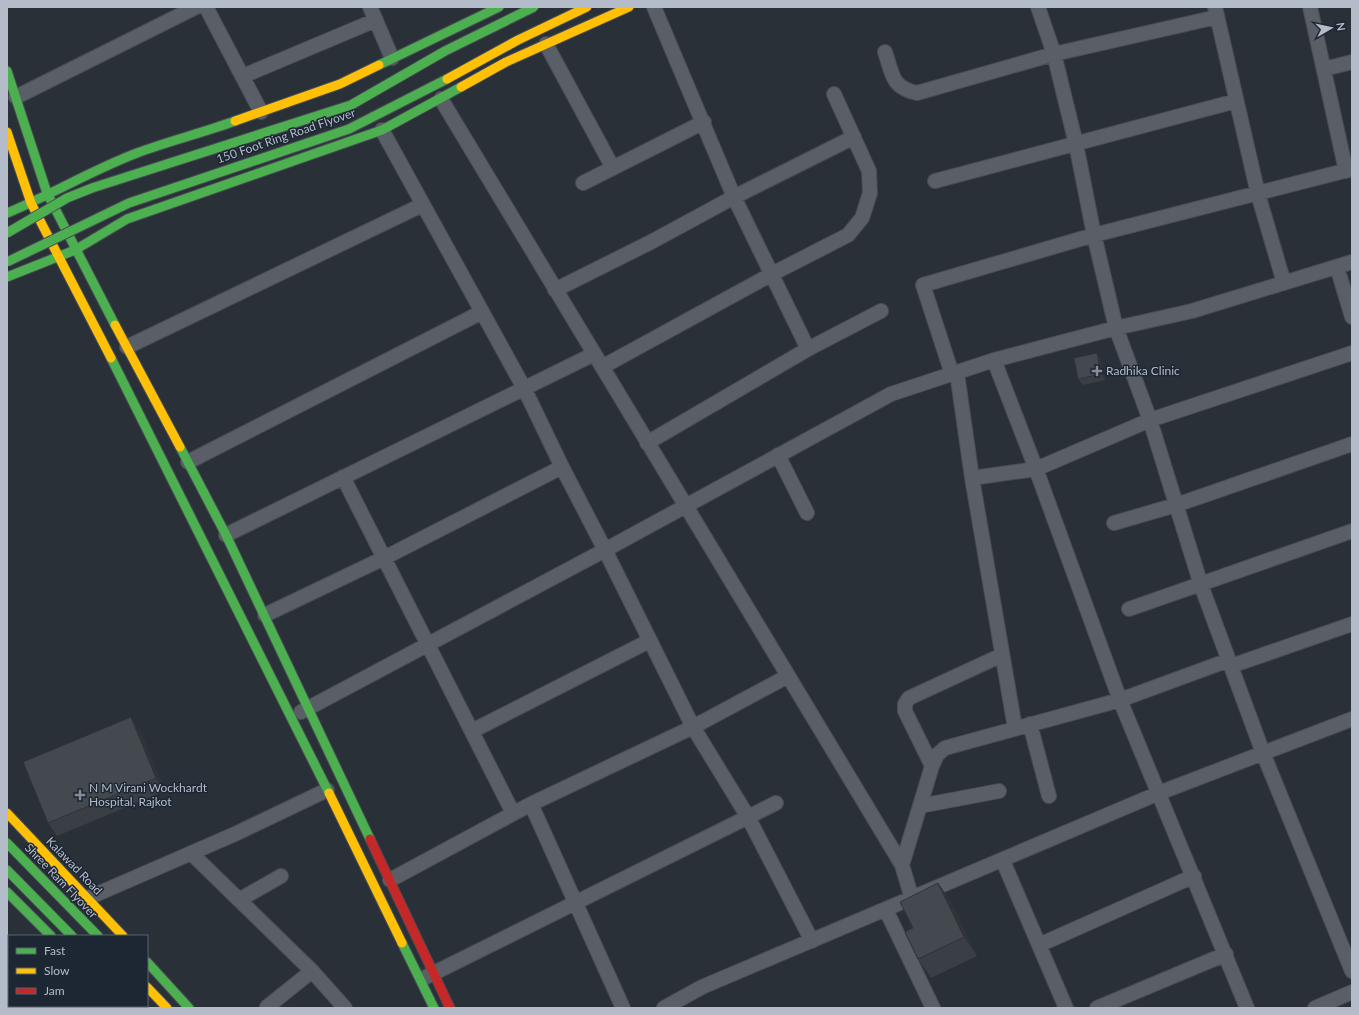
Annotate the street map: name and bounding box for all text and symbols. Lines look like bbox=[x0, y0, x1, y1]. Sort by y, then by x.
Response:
north arrow bbox=[1311, 8, 1351, 48]
text: N bbox=[1334, 21, 1348, 32]
street label: 150 Foot Ring Road Flyover bbox=[214, 104, 358, 166]
place label: Radhika Clinic bbox=[1106, 363, 1180, 378]
marker: Radhika Clinic bbox=[1091, 365, 1103, 377]
place label: N M Virani Wockhardt Hospital, Rajkot bbox=[89, 780, 208, 809]
marker: N M Virani Wockhardt Hospital, Rajkot bbox=[74, 789, 86, 801]
street label: Kalawad Road bbox=[43, 834, 106, 898]
street label: Shree Ram Flyover bbox=[22, 840, 101, 922]
legend bbox=[8, 935, 148, 1007]
text: Fast bbox=[44, 943, 66, 958]
text: Slow bbox=[44, 963, 70, 978]
text: Jam bbox=[44, 983, 65, 998]

